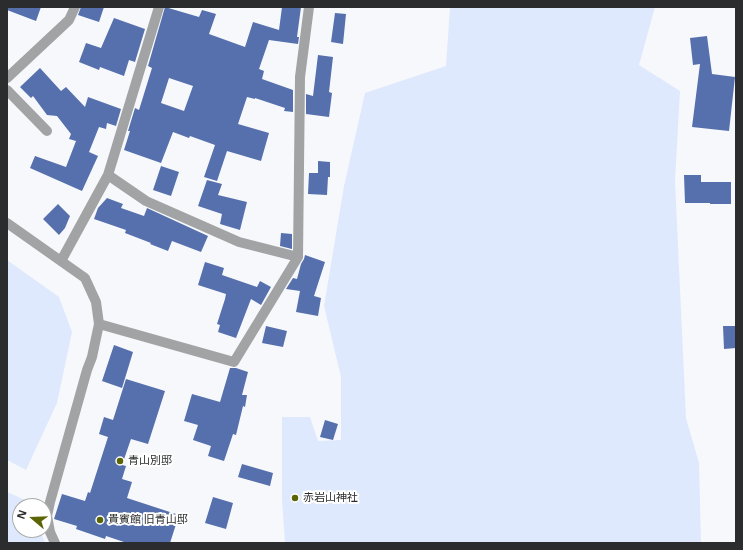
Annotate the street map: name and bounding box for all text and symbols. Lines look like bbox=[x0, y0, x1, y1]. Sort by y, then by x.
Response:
place label: 青山別邸 bbox=[128, 454, 172, 468]
marker: 青山別邸 bbox=[115, 456, 125, 466]
place label: 赤岩山神社 bbox=[303, 491, 358, 505]
marker: 赤岩山神社 bbox=[290, 493, 300, 503]
north arrow bbox=[12, 498, 52, 538]
text: N bbox=[13, 508, 30, 521]
place label: 貴賓館 旧青山邸 bbox=[108, 513, 188, 527]
marker: 貴賓館 旧青山邸 bbox=[95, 515, 105, 525]

